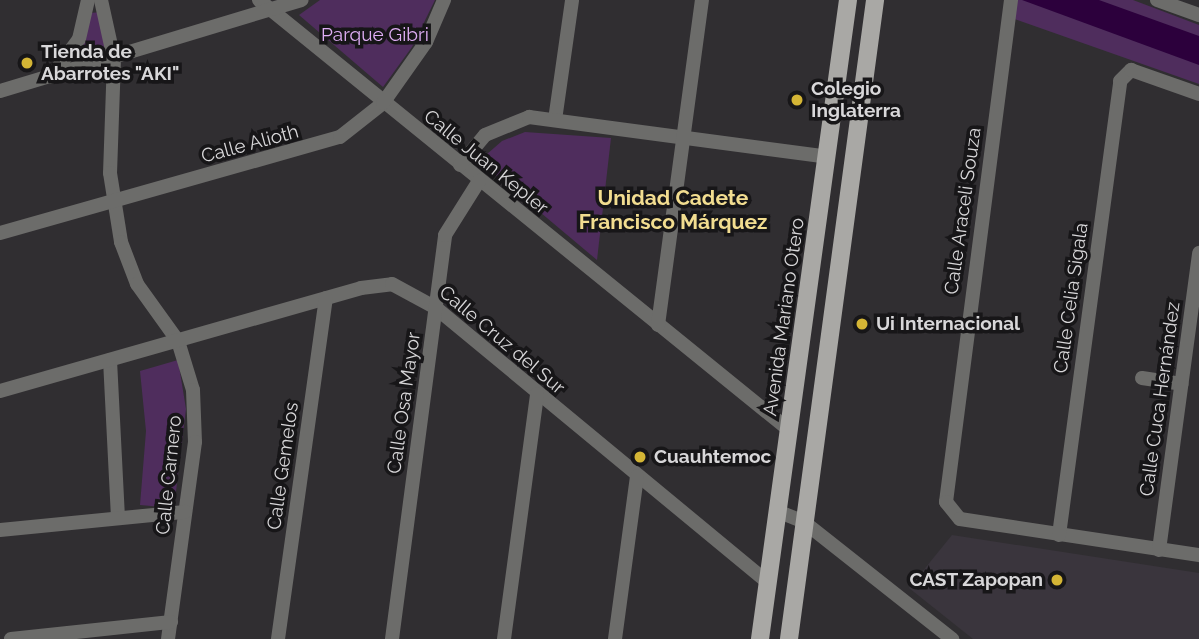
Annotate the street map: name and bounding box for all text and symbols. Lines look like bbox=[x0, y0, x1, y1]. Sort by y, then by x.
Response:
park label: Parque Gibri bbox=[321, 24, 429, 46]
place label: Tienda de Abarrotes "AKI" bbox=[41, 41, 180, 85]
marker: Tienda de Abarrotes "AKI" bbox=[19, 55, 35, 71]
place label: Colegio Inglaterra bbox=[811, 78, 901, 122]
marker: Colegio Inglaterra bbox=[789, 92, 805, 108]
street label: Calle Juan Kepler bbox=[419, 105, 553, 219]
street label: Calle Alioth bbox=[199, 120, 301, 168]
street label: Calle Araceli Souza bbox=[940, 126, 986, 296]
district label: Unidad Cadete Francisco Márquez bbox=[579, 185, 767, 235]
street label: Avenida Mariano Otero bbox=[759, 216, 809, 418]
street label: Calle Celia Sigala bbox=[1049, 221, 1093, 375]
street label: Calle Cruz del Sur bbox=[434, 281, 570, 399]
street label: Calle Cuca Hernández bbox=[1135, 300, 1185, 498]
place label: Ui Internacional bbox=[876, 313, 1020, 335]
marker: Ui Internacional bbox=[854, 316, 870, 332]
street label: Calle Osa Mayor bbox=[383, 331, 425, 475]
street label: Calle Gemelos bbox=[263, 401, 303, 531]
street label: Calle Carnero bbox=[151, 414, 187, 536]
place label: Cuauhtemoc bbox=[654, 446, 771, 468]
marker: Cuauhtemoc bbox=[632, 449, 648, 465]
place label: CAST Zapopan bbox=[909, 569, 1043, 591]
marker: CAST Zapopan bbox=[1049, 572, 1065, 588]

